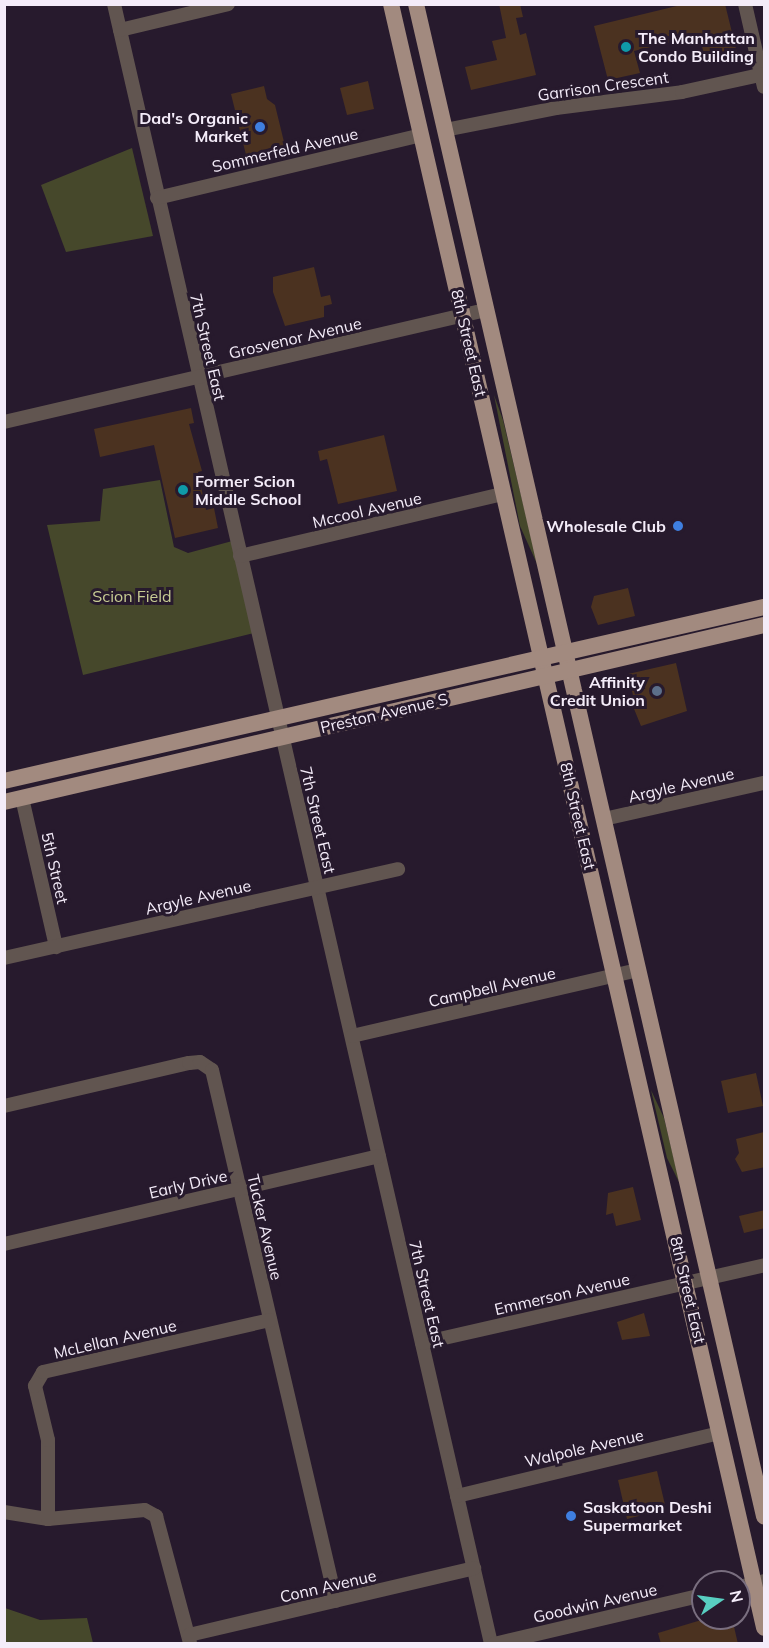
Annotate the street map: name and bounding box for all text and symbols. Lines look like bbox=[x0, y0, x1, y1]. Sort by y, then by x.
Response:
place label: The Manhattan Condo Building bbox=[638, 28, 755, 66]
marker: The Manhattan Condo Building bbox=[619, 40, 633, 54]
street label: Garrison Crescent bbox=[536, 67, 670, 105]
place label: Dad's Organic Market bbox=[139, 108, 248, 146]
marker: Dad's Organic Market bbox=[253, 120, 267, 134]
street label: Sommerfeld Avenue bbox=[210, 124, 360, 176]
street label: 8th Street East bbox=[447, 287, 491, 399]
street label: 7th Street East bbox=[186, 291, 230, 403]
street label: Grosvenor Avenue bbox=[227, 313, 363, 363]
place label: Former Scion Middle School bbox=[195, 471, 301, 509]
marker: Former Scion Middle School bbox=[176, 483, 190, 497]
street label: Mccool Avenue bbox=[311, 488, 423, 532]
place label: Wholesale Club bbox=[546, 516, 666, 536]
marker: Wholesale Club bbox=[671, 519, 685, 533]
park label: Scion Field bbox=[92, 586, 172, 606]
place label: Affinity Credit Union bbox=[550, 672, 645, 710]
marker: Affinity Credit Union bbox=[650, 684, 664, 698]
street label: Preston Avenue S bbox=[318, 689, 450, 737]
street label: 8th Street East bbox=[556, 760, 600, 872]
street label: Argyle Avenue bbox=[626, 763, 736, 807]
street label: 7th Street East bbox=[296, 764, 340, 876]
street label: 5th Street bbox=[37, 830, 73, 906]
street label: Argyle Avenue bbox=[143, 875, 253, 919]
street label: Campbell Avenue bbox=[427, 963, 557, 1011]
street label: Early Drive bbox=[147, 1166, 229, 1202]
street label: Tucker Avenue bbox=[243, 1172, 287, 1282]
street label: 8th Street East bbox=[666, 1234, 710, 1346]
street label: 7th Street East bbox=[405, 1238, 449, 1350]
street label: Emmerson Avenue bbox=[492, 1269, 632, 1319]
street label: McLellan Avenue bbox=[52, 1316, 178, 1362]
street label: Walpole Avenue bbox=[523, 1425, 645, 1471]
place label: Saskatoon Deshi Supermarket bbox=[583, 1497, 712, 1535]
marker: Saskatoon Deshi Supermarket bbox=[564, 1509, 578, 1523]
street label: Conn Avenue bbox=[278, 1566, 378, 1606]
north arrow bbox=[691, 1570, 751, 1630]
street label: Goodwin Avenue bbox=[531, 1579, 659, 1627]
text: N bbox=[725, 1588, 748, 1605]

